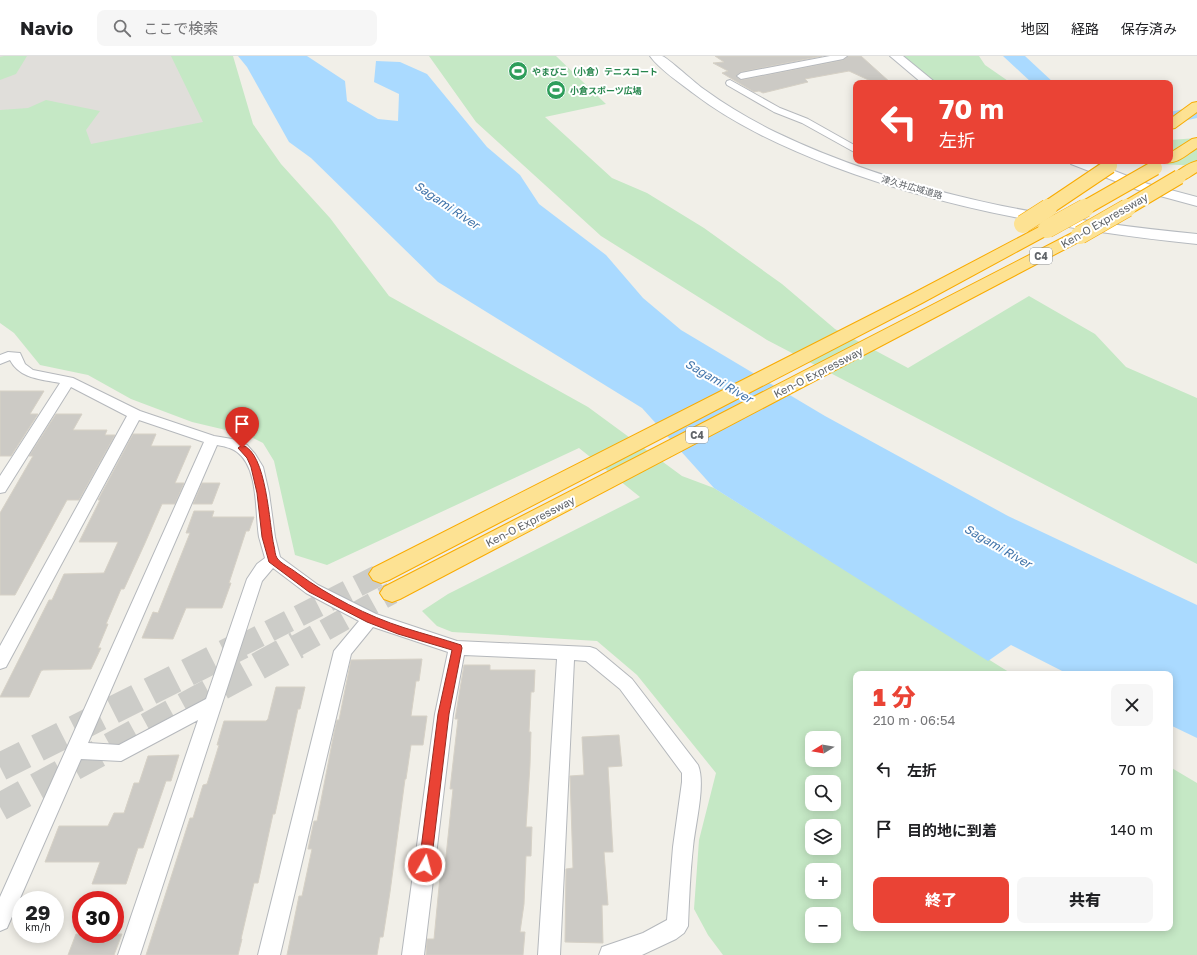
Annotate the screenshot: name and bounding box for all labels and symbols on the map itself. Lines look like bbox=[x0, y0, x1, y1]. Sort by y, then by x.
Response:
sports icon: やまびこ（小倉）テニスコート bbox=[507, 60, 529, 82]
place label: やまびこ（小倉）テニスコート bbox=[532, 66, 658, 77]
sports icon: 小倉スポーツ広場 bbox=[545, 79, 567, 101]
place label: 小倉スポーツ広場 bbox=[570, 85, 642, 96]
street label: 津久井広域道路 bbox=[880, 173, 944, 201]
water label: Sagami River bbox=[412, 178, 484, 233]
street label: Ken-O Expressway bbox=[1058, 190, 1150, 250]
road number: C4 bbox=[1030, 248, 1052, 264]
street label: Ken-O Expressway bbox=[771, 344, 865, 400]
water label: Sagami River bbox=[683, 356, 757, 407]
pin bbox=[225, 407, 259, 448]
road number: C4 bbox=[686, 427, 708, 443]
street label: Ken-O Expressway bbox=[483, 493, 577, 549]
water label: Sagami River bbox=[962, 521, 1036, 572]
north arrow bbox=[805, 731, 841, 767]
position arrow bbox=[404, 844, 446, 886]
speed limit sign: 30 bbox=[72, 891, 124, 943]

